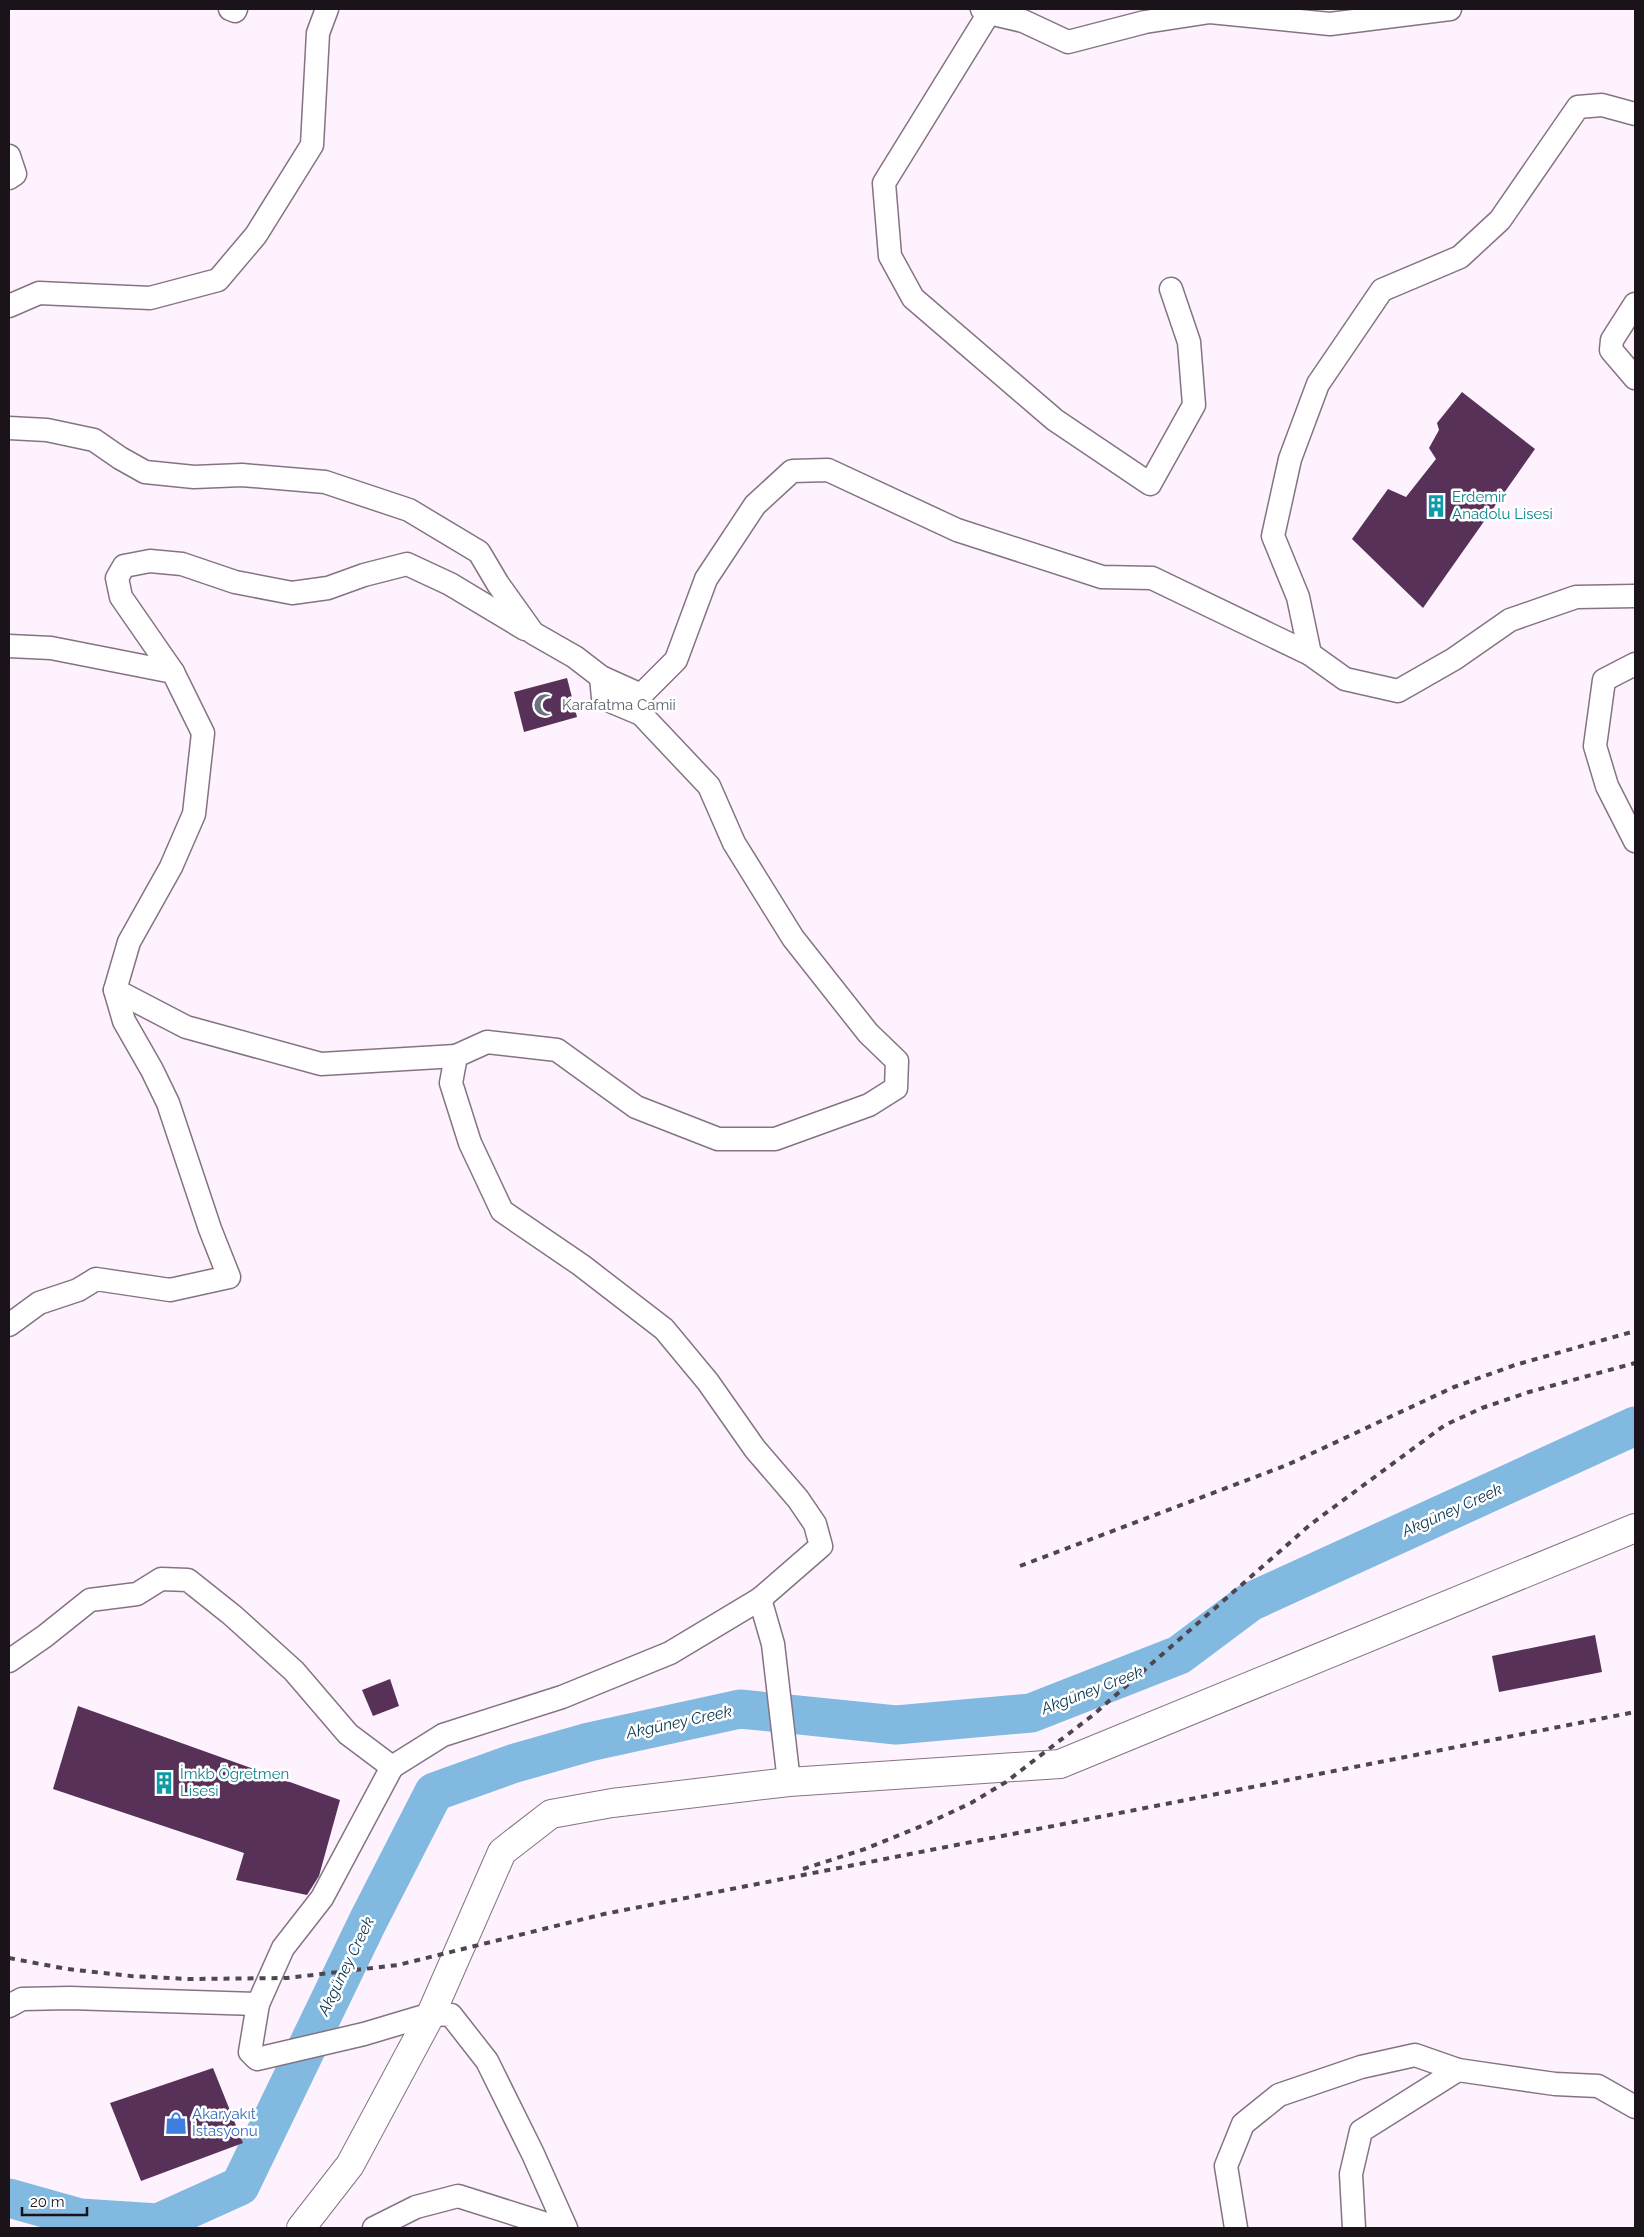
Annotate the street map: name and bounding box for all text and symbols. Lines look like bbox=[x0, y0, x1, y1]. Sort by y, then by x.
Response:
place label: Erdemir Anadolu Lisesi bbox=[1452, 488, 1553, 523]
building icon: Erdemir Anadolu Lisesi bbox=[1423, 493, 1449, 519]
mosque icon: Karafatma Camii bbox=[532, 692, 558, 718]
place label: Karafatma Camii bbox=[562, 696, 676, 714]
water label: Akgüney Creek bbox=[1398, 1479, 1505, 1541]
water label: Akgüney Creek bbox=[1037, 1662, 1146, 1719]
water label: Akgüney Creek bbox=[623, 1701, 734, 1743]
place label: İmkb Öğretmen Lisesi bbox=[180, 1764, 289, 1800]
building icon: İmkb Öğretmen Lisesi bbox=[151, 1770, 177, 1796]
water label: Akgüney Creek bbox=[313, 1913, 378, 2019]
place label: Akaryakıt İstasyonu bbox=[192, 2105, 258, 2140]
shop icon: Akaryakıt İstasyonu bbox=[163, 2110, 189, 2136]
scale bar bbox=[22, 2184, 88, 2216]
text: 20 m bbox=[30, 2193, 65, 2211]

